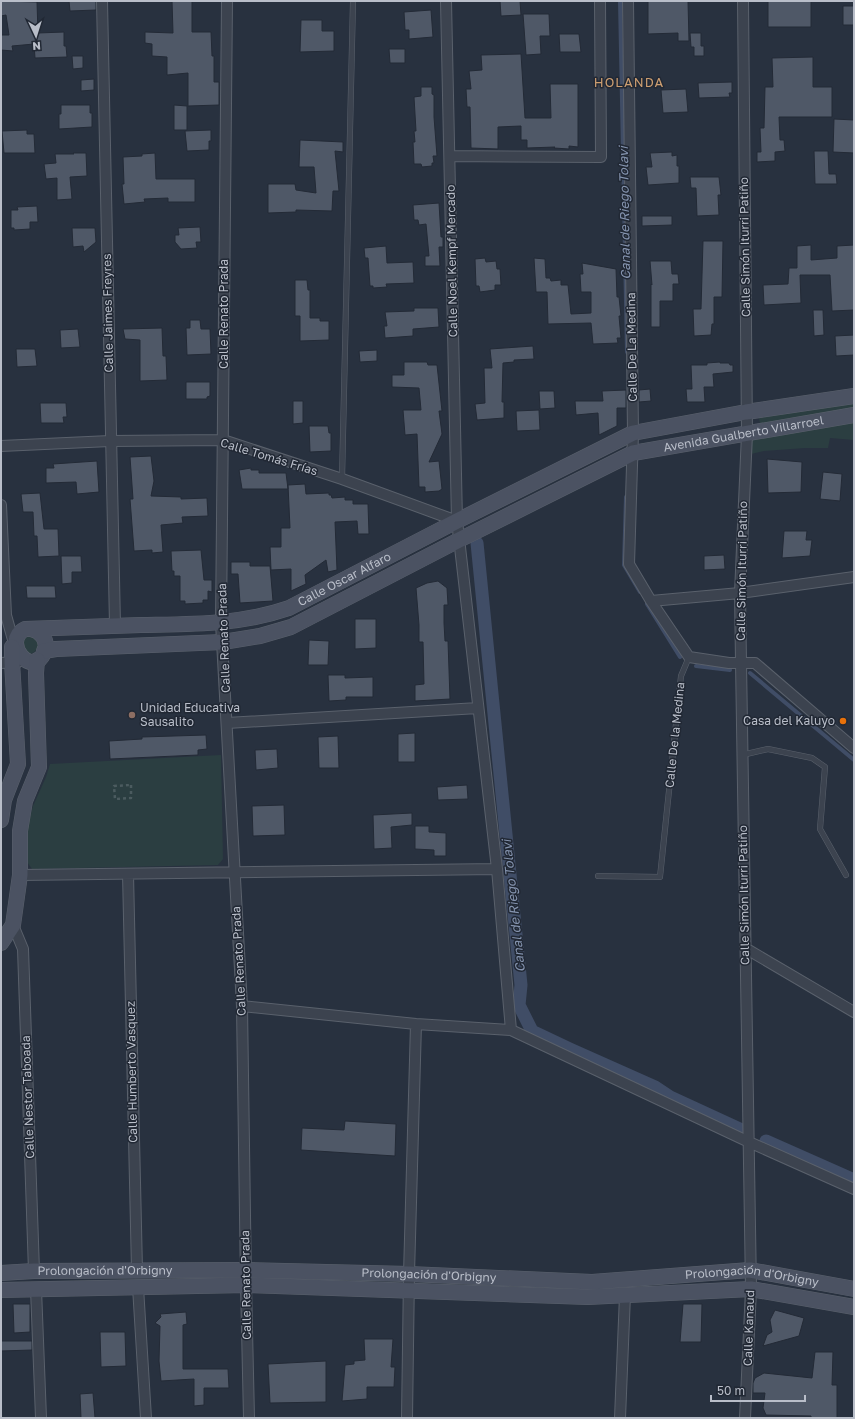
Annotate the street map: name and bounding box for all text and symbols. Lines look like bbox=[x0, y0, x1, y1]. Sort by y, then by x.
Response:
north arrow bbox=[16, 16, 56, 56]
text: N bbox=[32, 40, 41, 53]
district label: HOLANDA bbox=[594, 74, 664, 90]
water label: Canal de Riego Tolavi bbox=[615, 145, 633, 280]
street label: Calle Simón Iturri Patiño bbox=[736, 177, 753, 317]
street label: Calle Noel Kempf Mercado bbox=[443, 185, 460, 337]
street label: Calle Jaimes Freyres bbox=[99, 253, 116, 373]
street label: Calle Renato Prada bbox=[216, 259, 231, 369]
street label: Calle De La Medina bbox=[623, 292, 640, 402]
street label: Avenida Gualberto Villarroel bbox=[662, 412, 825, 455]
street label: Calle Tomás Frías bbox=[219, 435, 320, 478]
street label: Calle Simón Iturri Patiño bbox=[733, 501, 750, 641]
street label: Calle Oscar Alfaro bbox=[295, 549, 393, 609]
street label: Calle Renato Prada bbox=[214, 583, 233, 693]
street label: Calle De la Medina bbox=[661, 681, 688, 789]
place label: Unidad Educativa Sausalito bbox=[140, 700, 240, 729]
marker: Unidad Educativa Sausalito bbox=[127, 710, 137, 720]
place label: Casa del Kaluyo bbox=[743, 713, 835, 728]
marker: Casa del Kaluyo bbox=[838, 716, 848, 726]
street label: Calle Simón Iturri Patiño bbox=[735, 825, 752, 965]
water label: Canal de Riego Tolavi bbox=[498, 837, 528, 973]
street label: Calle Renato Prada bbox=[228, 906, 249, 1016]
street label: Calle Humberto Vasquez bbox=[123, 1001, 140, 1143]
street label: Calle Nestor Taboada bbox=[18, 1035, 37, 1159]
street label: Calle Renato Prada bbox=[237, 1230, 254, 1340]
street label: Prolongación d'Orbigny bbox=[37, 1262, 173, 1278]
street label: Prolongación d'Orbigny bbox=[684, 1262, 820, 1289]
street label: Prolongación d'Orbigny bbox=[361, 1265, 497, 1285]
street label: Calle Kanaud bbox=[740, 1290, 757, 1366]
scale bar bbox=[711, 1377, 805, 1403]
text: 50 m bbox=[717, 1383, 745, 1398]

